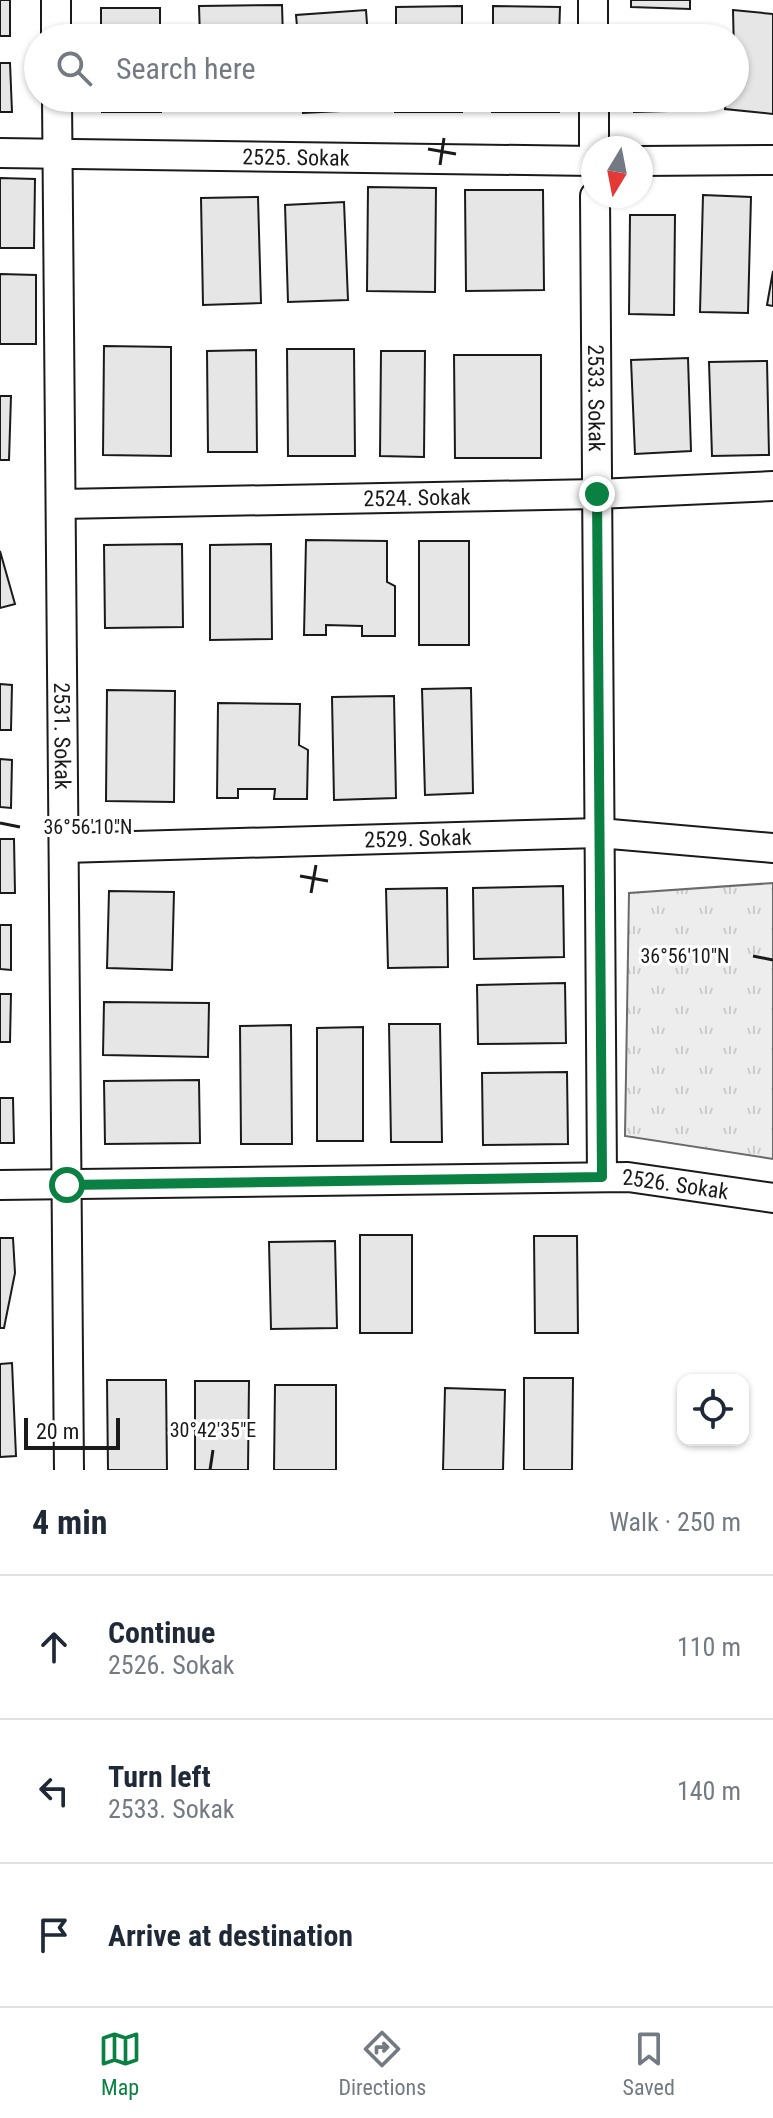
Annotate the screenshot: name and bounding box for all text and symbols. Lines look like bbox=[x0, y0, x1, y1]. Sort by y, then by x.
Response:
search box bbox=[24, 24, 749, 112]
icon: search bbox=[52, 46, 96, 90]
text: Search here bbox=[116, 51, 256, 86]
north arrow bbox=[581, 136, 653, 208]
street label: 2525. Sokak bbox=[242, 144, 350, 170]
street label: 2533. Sokak bbox=[584, 344, 609, 452]
route end bbox=[579, 476, 615, 512]
street label: 2524. Sokak bbox=[363, 484, 471, 511]
street label: 2531. Sokak bbox=[50, 682, 76, 790]
text: 36°56'10"N bbox=[43, 815, 133, 839]
street label: 2529. Sokak bbox=[364, 824, 472, 852]
text: 36°56'10"N bbox=[640, 944, 730, 968]
street label: 2526. Sokak bbox=[622, 1164, 730, 1204]
route start bbox=[49, 1167, 85, 1203]
map controls bbox=[677, 1374, 749, 1446]
button: locate bbox=[677, 1374, 749, 1446]
scale bar bbox=[24, 1414, 120, 1450]
text: 30°42'35"E bbox=[170, 1418, 256, 1442]
text: 20 m bbox=[36, 1419, 79, 1444]
text: 4 min bbox=[32, 1502, 108, 1542]
text: Walk · 250 m bbox=[609, 1507, 741, 1537]
text: Continue bbox=[108, 1615, 215, 1650]
icon: ahead bbox=[32, 1625, 76, 1669]
text: 110 m bbox=[677, 1632, 741, 1662]
text: 2526. Sokak bbox=[108, 1650, 235, 1680]
text: Turn left bbox=[108, 1759, 211, 1794]
icon: left bbox=[32, 1769, 76, 1813]
text: 140 m bbox=[677, 1776, 741, 1806]
text: 2533. Sokak bbox=[108, 1794, 235, 1824]
icon: arrive bbox=[32, 1913, 76, 1957]
text: Arrive at destination bbox=[108, 1918, 353, 1953]
tab: Map bbox=[98, 2027, 142, 2100]
tab: Directions bbox=[338, 2027, 426, 2100]
tab: Saved bbox=[623, 2027, 675, 2100]

